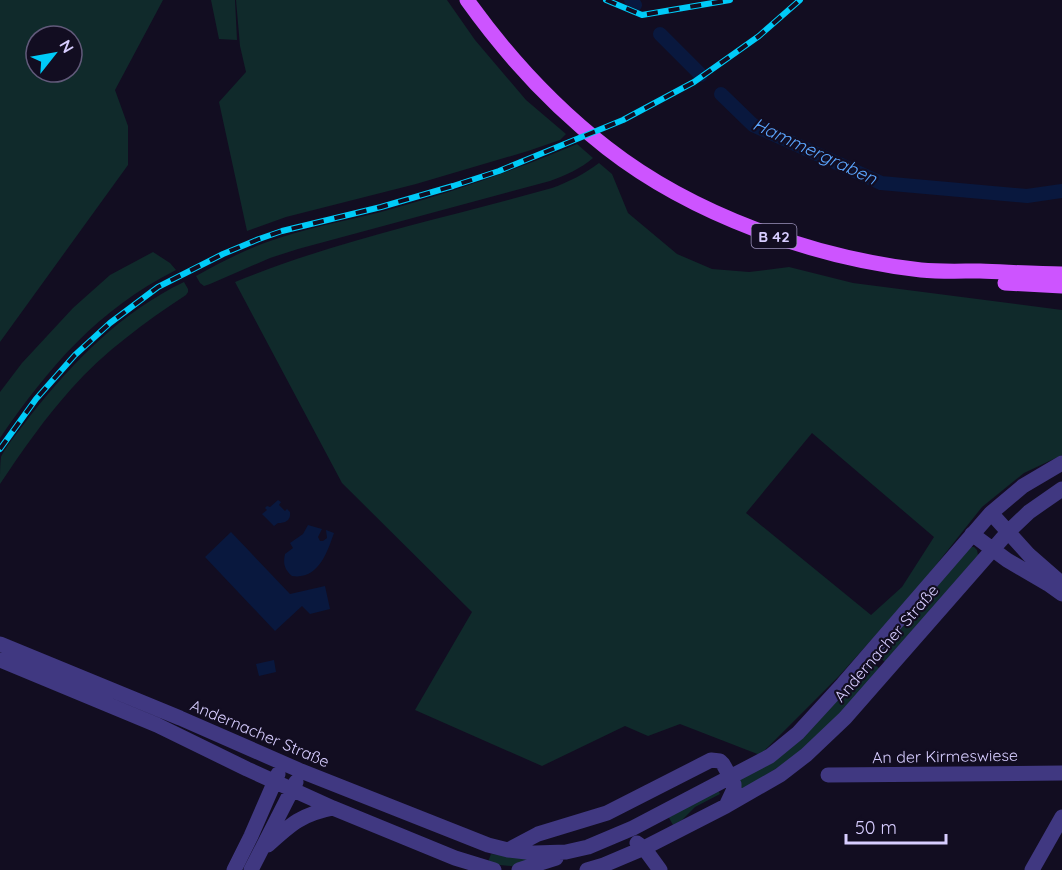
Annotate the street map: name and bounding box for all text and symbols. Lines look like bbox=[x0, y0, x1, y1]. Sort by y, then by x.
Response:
north arrow bbox=[24, 24, 84, 84]
text: N bbox=[55, 36, 78, 56]
water label: Hammergraben bbox=[749, 112, 881, 190]
road number: B 42 bbox=[752, 224, 796, 248]
street label: Andernacher Straße bbox=[830, 580, 942, 706]
street label: Andernacher Straße bbox=[187, 695, 333, 771]
street label: An der Kirmeswiese bbox=[872, 745, 1018, 767]
scale bar bbox=[846, 807, 946, 845]
text: 50 m bbox=[855, 816, 897, 839]

